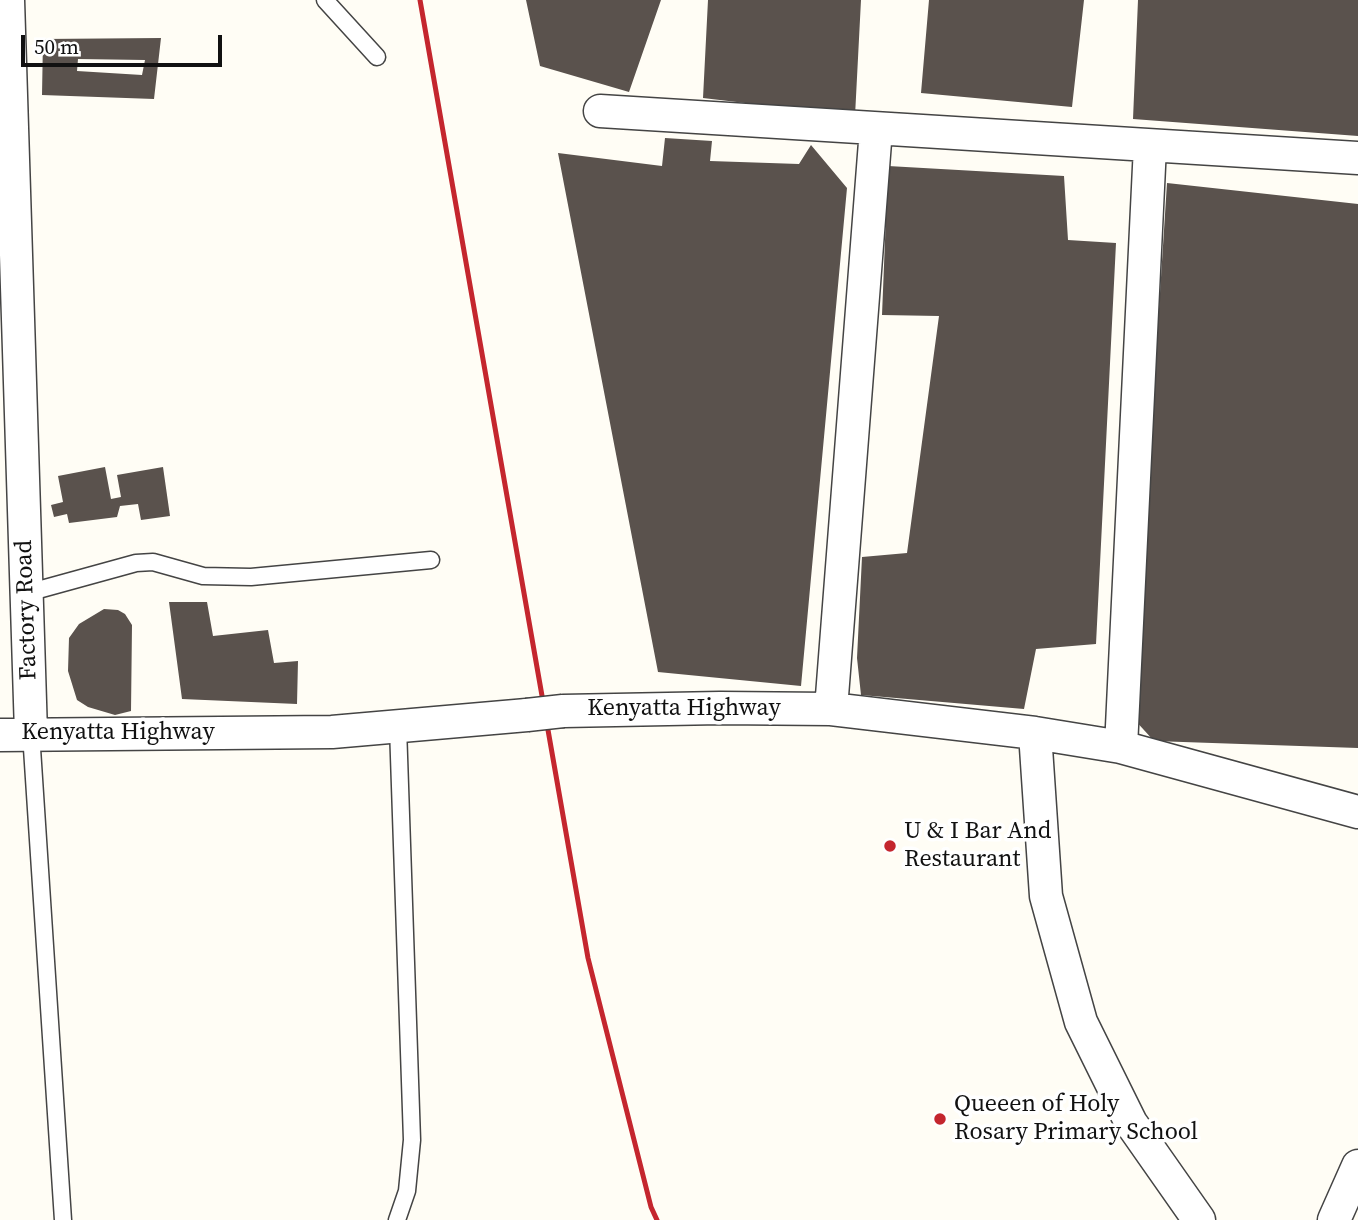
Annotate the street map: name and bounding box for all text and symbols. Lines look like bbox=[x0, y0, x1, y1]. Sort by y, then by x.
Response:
scale bar bbox=[24, 21, 226, 65]
text: 50 m bbox=[34, 32, 79, 61]
street label: Factory Road bbox=[10, 539, 44, 681]
street label: Kenyatta Highway bbox=[587, 695, 781, 723]
street label: Kenyatta Highway bbox=[21, 719, 215, 747]
place label: U & I Bar And Restaurant bbox=[904, 818, 1051, 874]
marker: U & I Bar And Restaurant bbox=[882, 838, 898, 854]
place label: Queeen of Holy Rosary Primary School bbox=[954, 1091, 1198, 1147]
marker: Queeen of Holy Rosary Primary School bbox=[932, 1111, 948, 1127]

